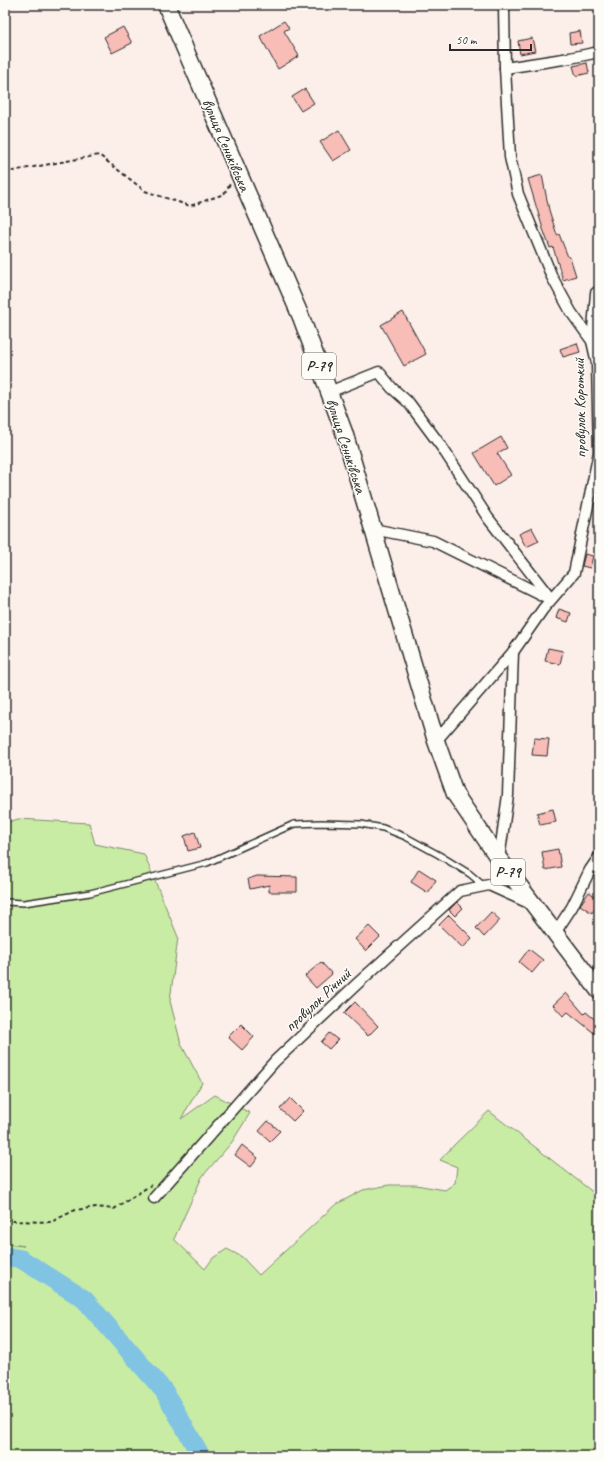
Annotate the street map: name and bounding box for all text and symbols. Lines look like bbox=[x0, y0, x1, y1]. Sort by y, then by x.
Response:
scale bar bbox=[450, 26, 531, 52]
text: 50 m bbox=[456, 32, 478, 48]
street label: вулиця Сенькiвська bbox=[198, 96, 255, 195]
road number: Р-79 bbox=[302, 353, 336, 379]
street label: провулок Короткий bbox=[569, 357, 591, 458]
street label: вулиця Сенькiвська bbox=[321, 396, 371, 497]
road number: Р-79 bbox=[491, 859, 525, 885]
street label: провулок Рiчний bbox=[280, 963, 356, 1036]

